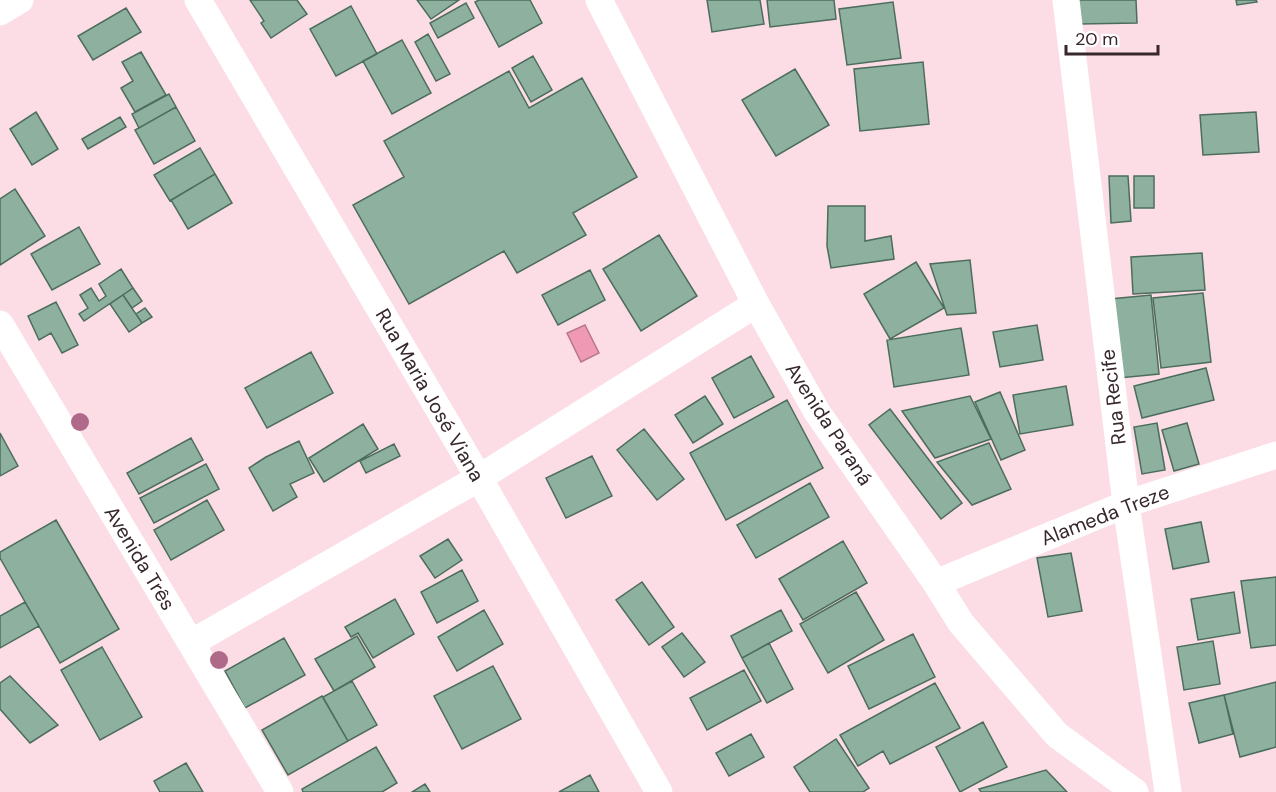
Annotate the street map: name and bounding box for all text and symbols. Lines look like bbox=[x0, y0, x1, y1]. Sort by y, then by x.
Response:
scale bar bbox=[1066, 18, 1158, 56]
text: 20 m bbox=[1075, 27, 1118, 51]
street label: Rua Maria José Viana bbox=[370, 304, 490, 486]
street label: Rua Recife bbox=[1094, 348, 1132, 446]
street label: Avenida Paraná bbox=[780, 358, 878, 490]
street label: Alameda Treze bbox=[1037, 479, 1173, 551]
street label: Avenida Três bbox=[99, 501, 181, 615]

